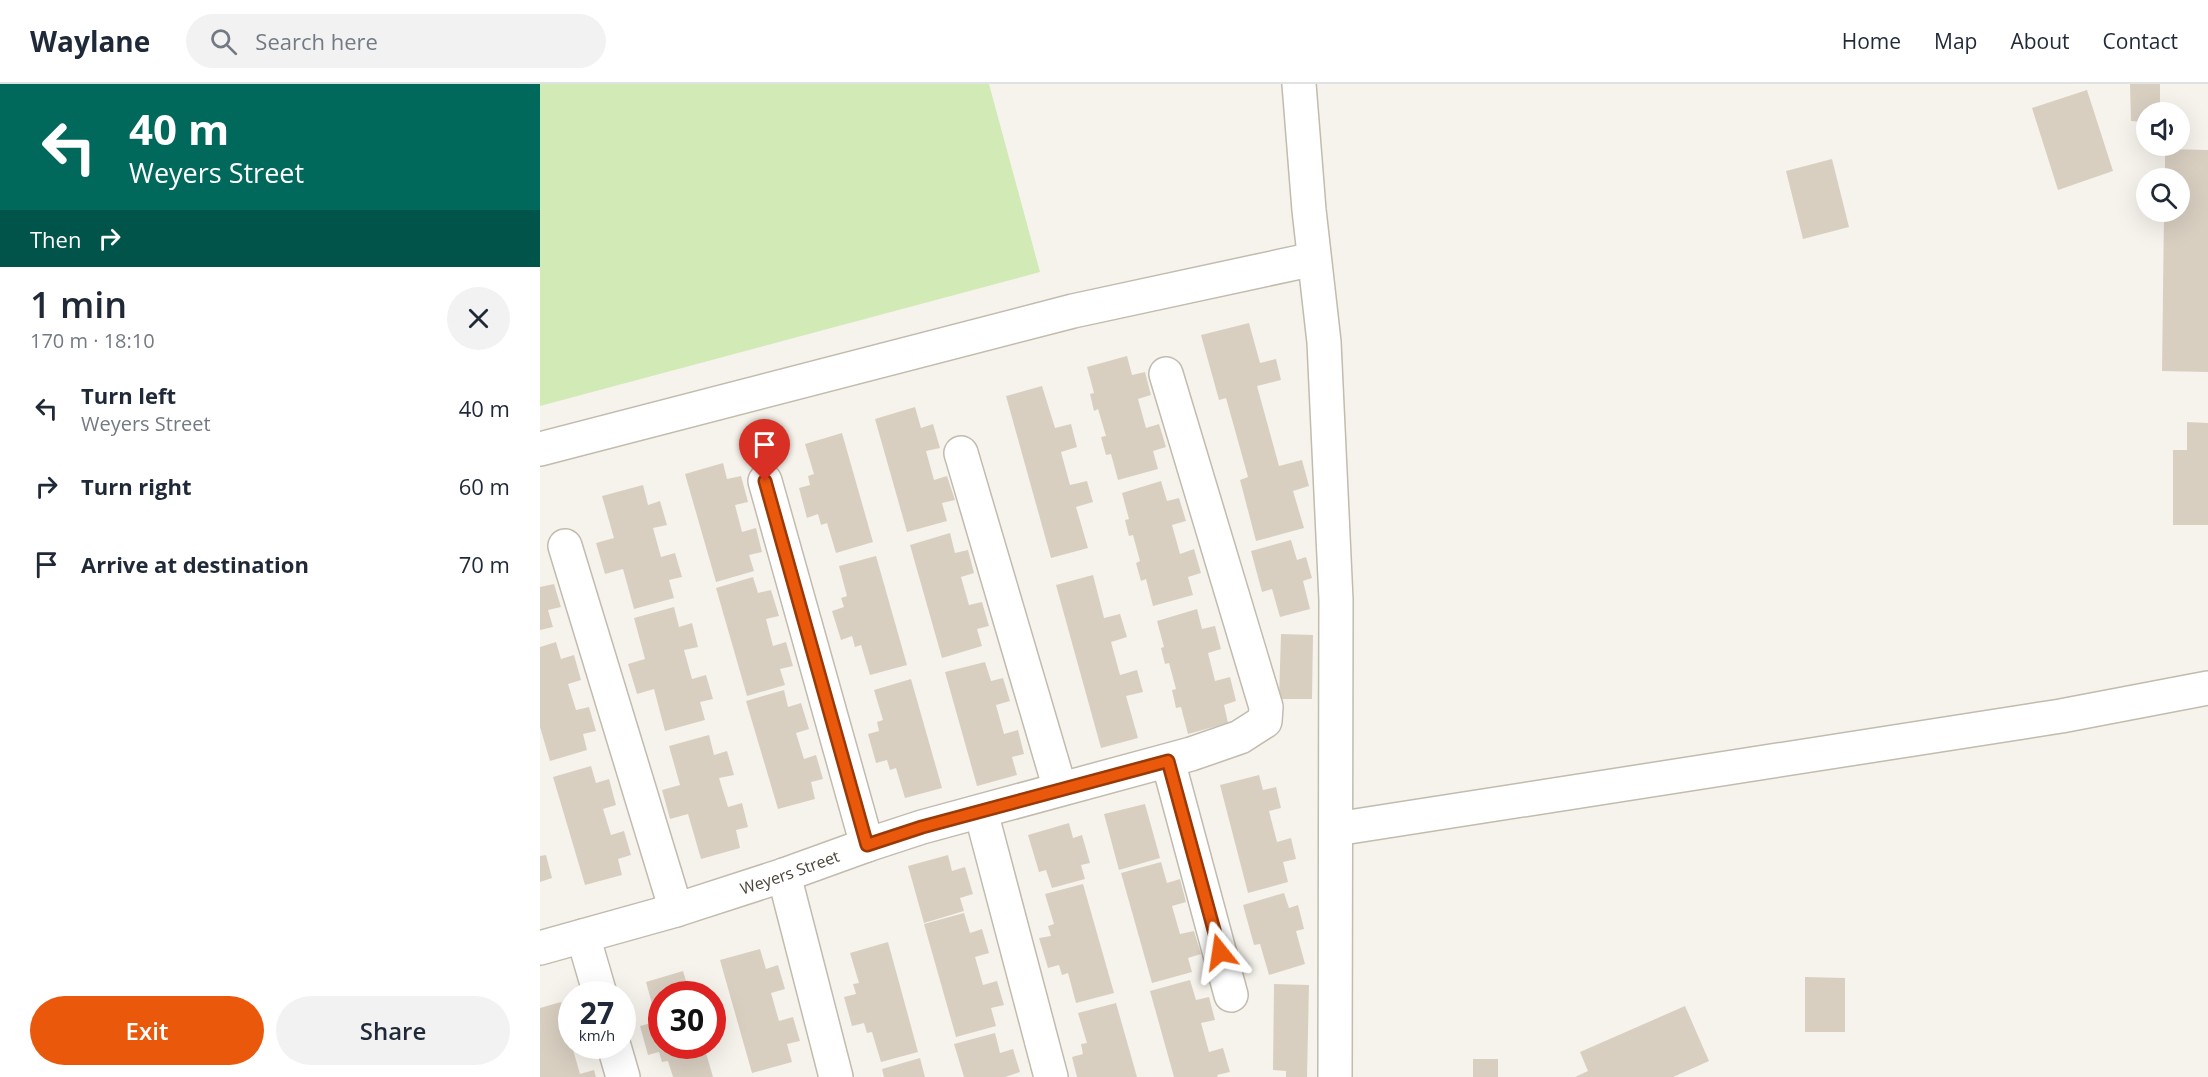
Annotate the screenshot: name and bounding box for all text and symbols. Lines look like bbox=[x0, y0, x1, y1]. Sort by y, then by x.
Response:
search box bbox=[186, 14, 606, 68]
text: Waylane bbox=[30, 22, 150, 60]
icon: search bbox=[207, 25, 240, 58]
text: Search here bbox=[255, 26, 378, 56]
text: Home bbox=[1842, 27, 1901, 55]
text: Map bbox=[1934, 27, 1977, 55]
text: About bbox=[2010, 27, 2070, 55]
text: Contact bbox=[2103, 27, 2178, 55]
text: 40 m bbox=[129, 100, 229, 157]
map controls bbox=[2136, 102, 2190, 222]
button: sound bbox=[2136, 102, 2190, 156]
icon: left bbox=[30, 108, 108, 186]
text: Weyers Street bbox=[129, 154, 304, 191]
button: search bbox=[2136, 168, 2190, 222]
icon: right bbox=[93, 222, 126, 255]
text: Then bbox=[30, 224, 81, 254]
text: 1 min bbox=[30, 280, 127, 329]
button: close bbox=[447, 287, 510, 350]
text: 170 m · 18:10 bbox=[30, 327, 155, 354]
text: Turn left bbox=[81, 380, 176, 410]
icon: left bbox=[30, 392, 63, 425]
text: 40 m bbox=[459, 393, 510, 423]
text: Weyers Street bbox=[81, 410, 211, 437]
pin bbox=[739, 419, 790, 481]
icon: arrive bbox=[748, 428, 781, 461]
icon: right bbox=[30, 470, 63, 503]
text: Turn right bbox=[81, 471, 192, 501]
text: 60 m bbox=[459, 471, 510, 501]
icon: arrive bbox=[30, 548, 63, 581]
text: Arrive at destination bbox=[81, 549, 309, 579]
text: 70 m bbox=[459, 549, 510, 579]
street label: Weyers Street bbox=[737, 845, 843, 900]
position arrow bbox=[1188, 920, 1252, 984]
speed limit sign: 30 bbox=[648, 981, 726, 1059]
text: 27 bbox=[580, 992, 614, 1033]
button: Exit bbox=[30, 996, 264, 1065]
button: Share bbox=[276, 996, 510, 1065]
text: km/h bbox=[579, 1025, 615, 1045]

